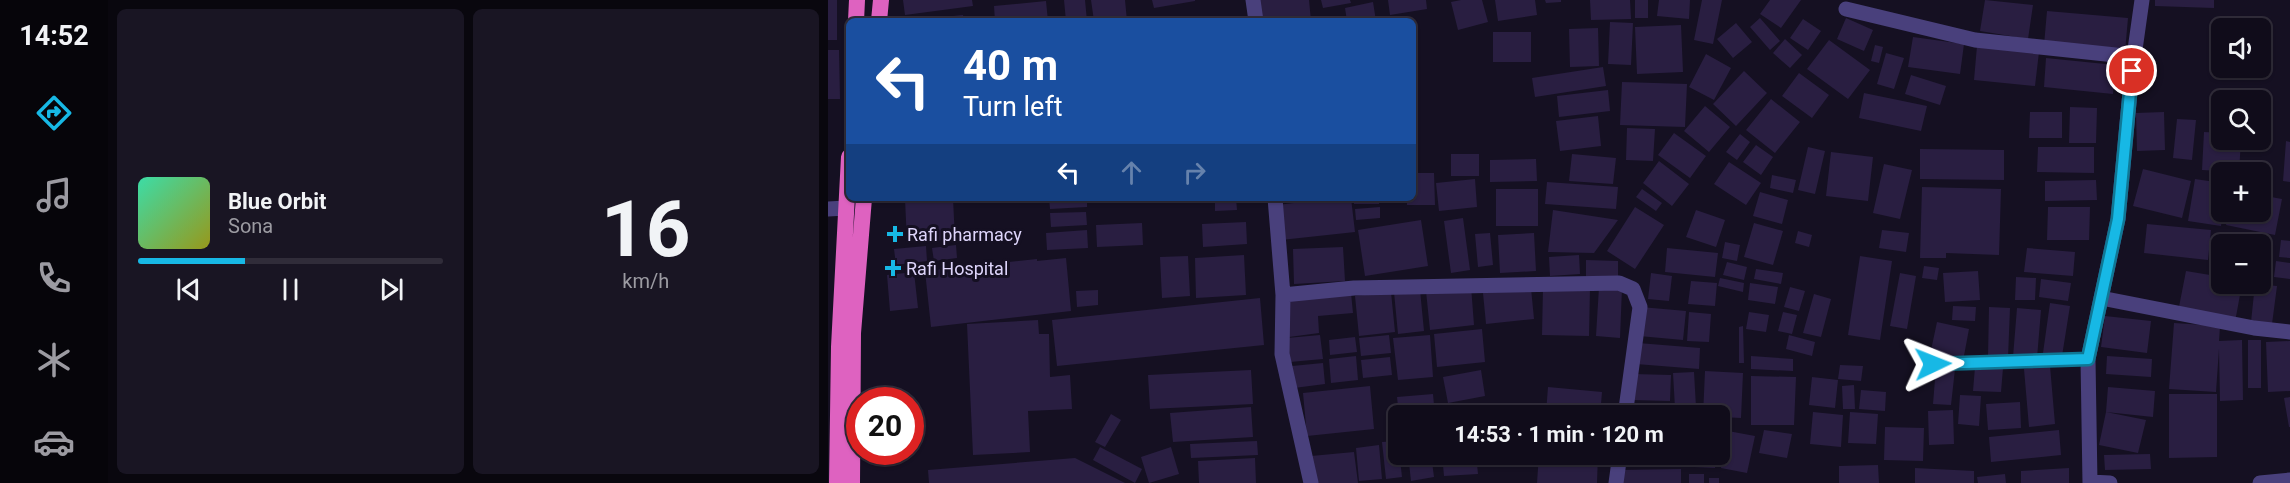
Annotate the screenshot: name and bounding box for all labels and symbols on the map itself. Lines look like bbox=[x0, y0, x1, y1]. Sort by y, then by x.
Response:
pin bbox=[2106, 45, 2157, 96]
place label: Rafi pharmacy bbox=[907, 224, 1022, 245]
marker: Rafi pharmacy bbox=[888, 227, 902, 241]
place label: Rafi Hospital bbox=[906, 258, 1008, 279]
marker: Rafi Hospital bbox=[884, 259, 902, 277]
position arrow bbox=[1901, 332, 1965, 396]
speed limit sign: 20 bbox=[846, 387, 924, 465]

